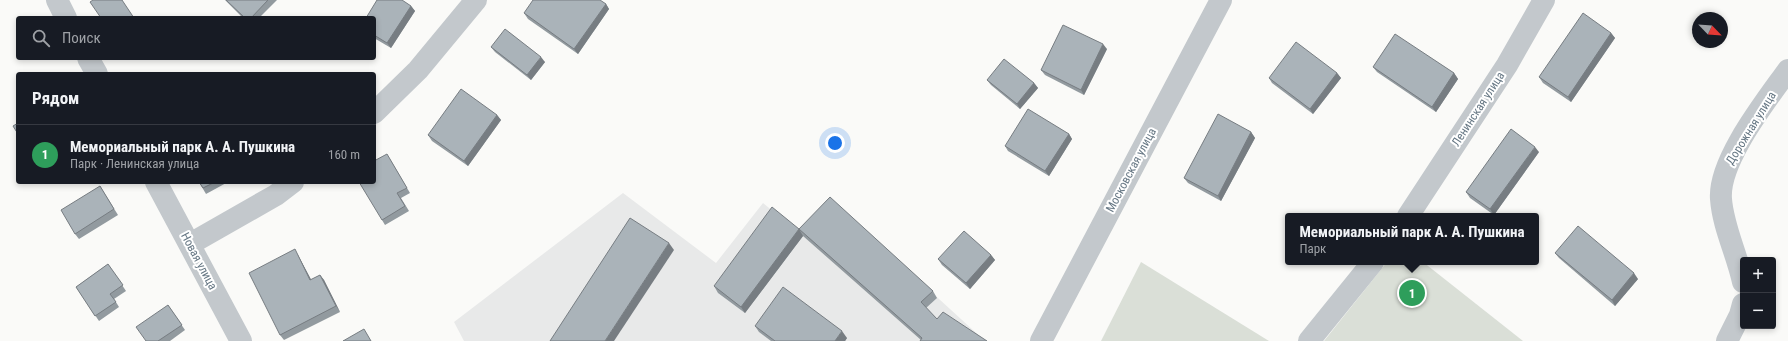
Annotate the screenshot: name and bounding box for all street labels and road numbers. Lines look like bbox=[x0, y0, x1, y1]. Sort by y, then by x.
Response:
street label: Ленинская улица bbox=[1449, 69, 1507, 149]
street label: Дорожная улица bbox=[1723, 89, 1779, 167]
street label: Московская улица bbox=[1103, 125, 1159, 214]
street label: Новая улица bbox=[178, 230, 220, 292]

